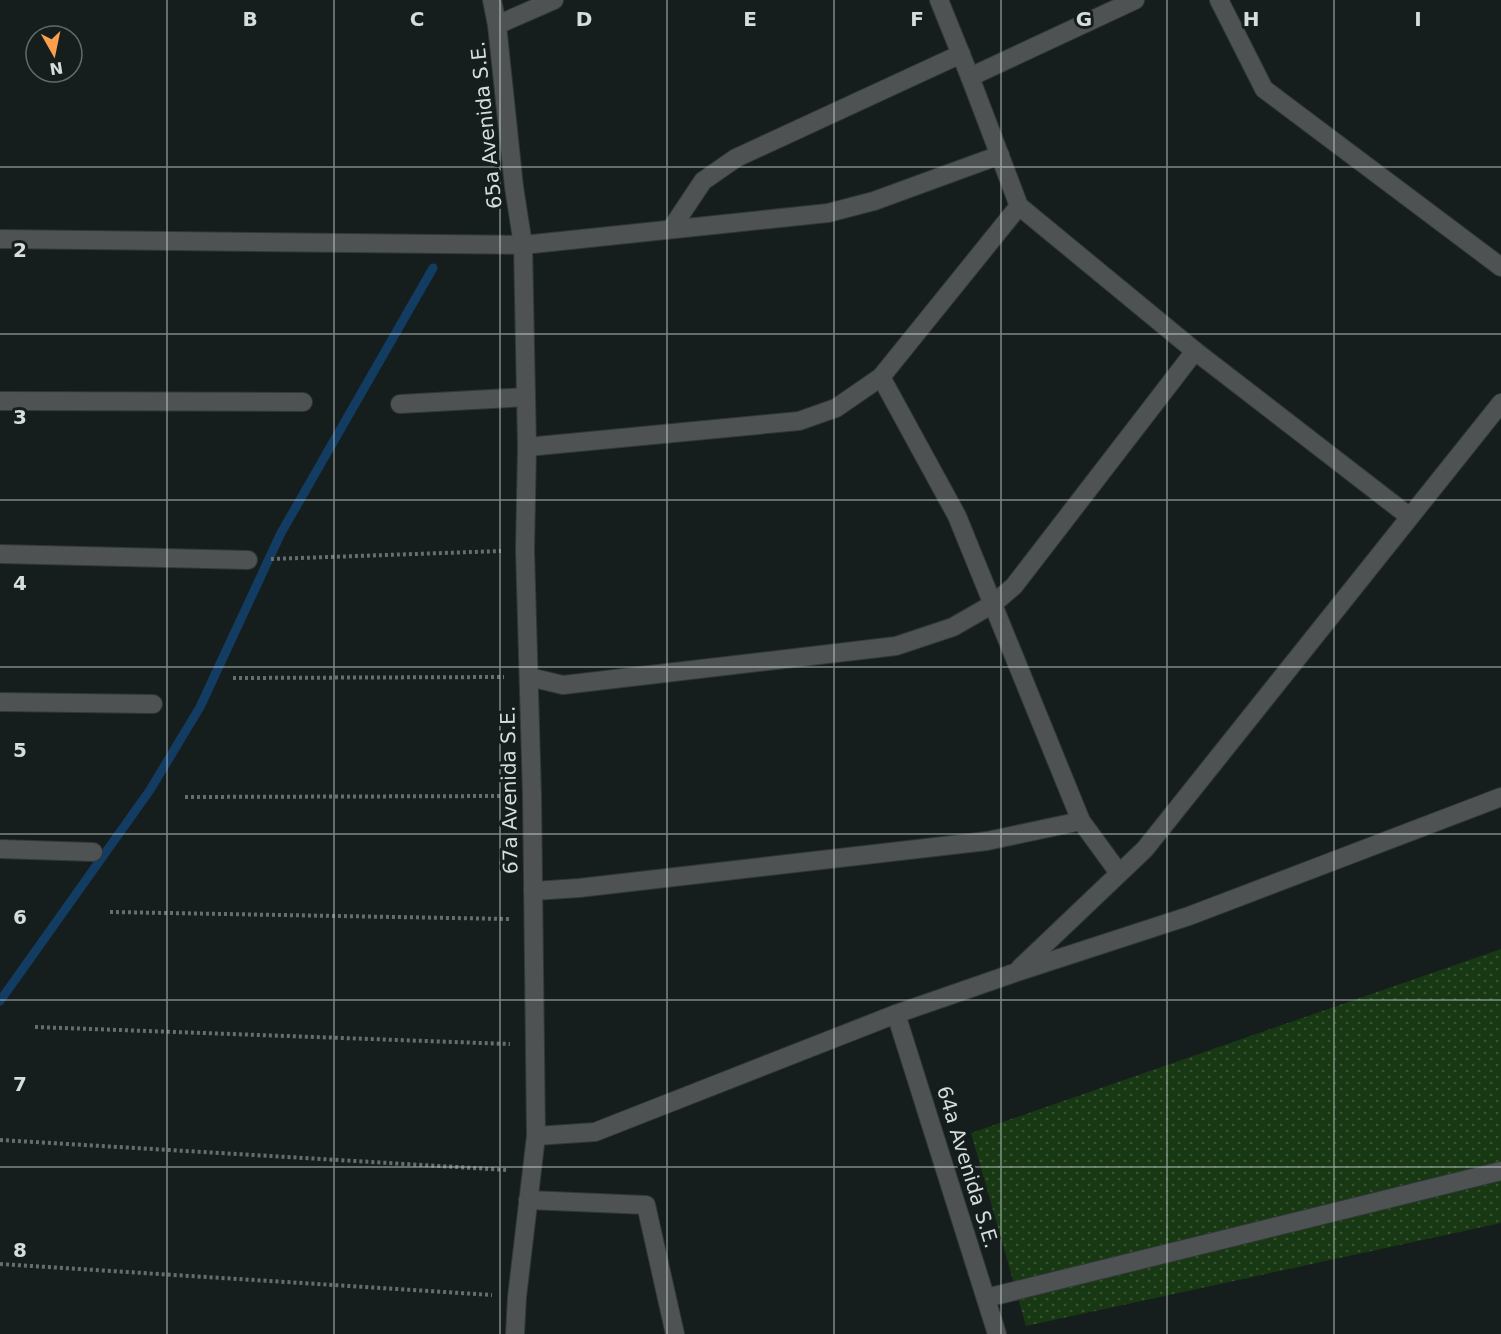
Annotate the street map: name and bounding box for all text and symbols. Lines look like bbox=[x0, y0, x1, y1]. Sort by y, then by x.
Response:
text: B bbox=[242, 7, 258, 31]
text: C bbox=[410, 7, 424, 31]
text: D bbox=[576, 7, 592, 31]
text: E bbox=[743, 7, 757, 31]
text: F bbox=[910, 7, 924, 31]
text: G bbox=[1076, 7, 1092, 31]
text: H bbox=[1243, 7, 1259, 31]
text: I bbox=[1414, 7, 1422, 31]
north arrow bbox=[24, 24, 84, 84]
street label: 65a Avenida S.E. bbox=[465, 40, 507, 210]
text: N bbox=[48, 58, 64, 79]
text: 2 bbox=[13, 238, 27, 262]
text: 3 bbox=[13, 405, 27, 429]
text: 4 bbox=[13, 571, 27, 595]
street label: 67a Avenida S.E. bbox=[496, 706, 522, 874]
text: 5 bbox=[13, 738, 27, 762]
text: 6 bbox=[13, 905, 27, 929]
text: 7 bbox=[13, 1072, 27, 1096]
street label: 64a Avenida S.E. bbox=[932, 1083, 1004, 1251]
text: 8 bbox=[13, 1238, 27, 1262]

